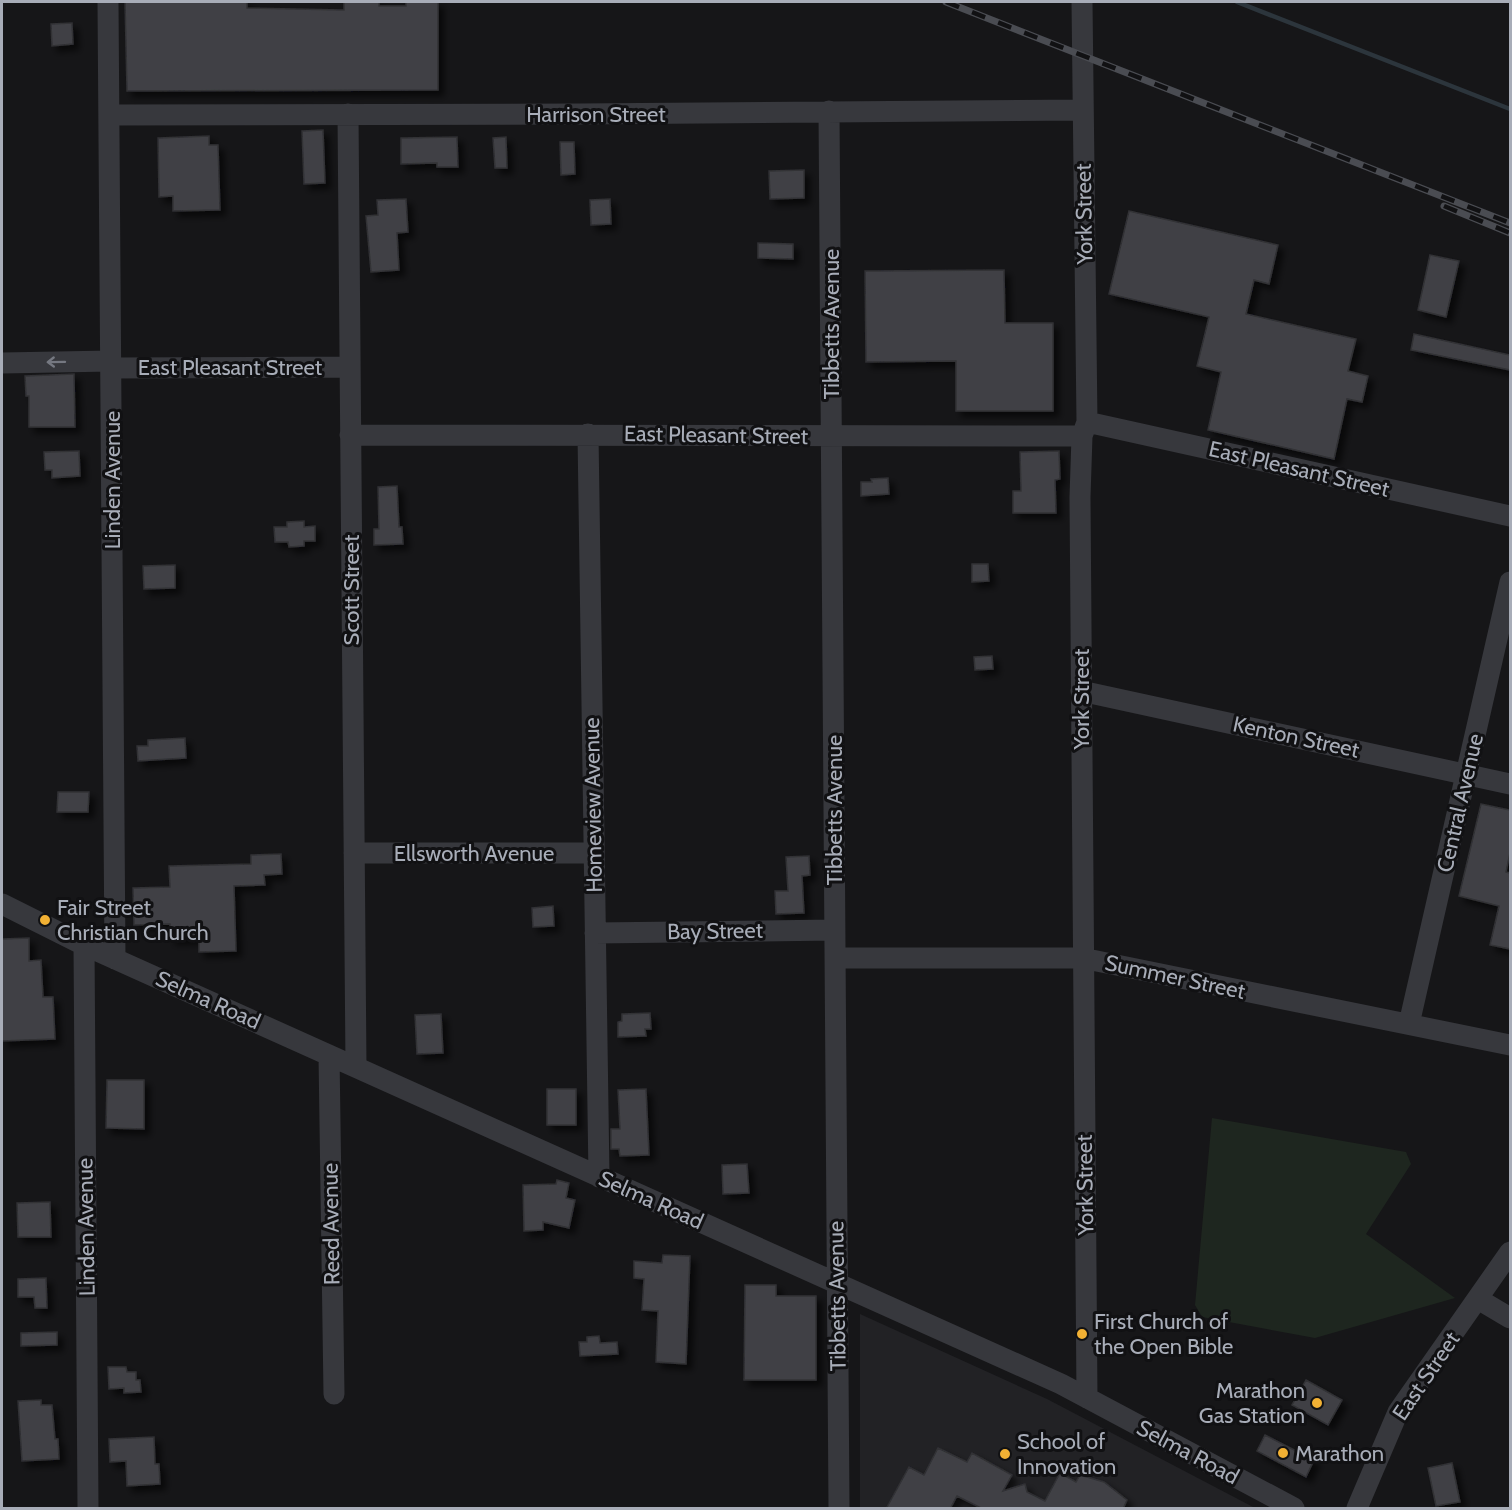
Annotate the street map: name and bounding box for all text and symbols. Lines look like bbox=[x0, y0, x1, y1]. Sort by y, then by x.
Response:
street label: Harrison Street bbox=[526, 101, 666, 128]
street label: York Street bbox=[1070, 163, 1098, 266]
street label: Tibbetts Avenue bbox=[818, 249, 845, 399]
street label: East Pleasant Street bbox=[138, 354, 323, 381]
one-way arrow bbox=[47, 356, 67, 368]
street label: Linden Avenue bbox=[99, 411, 126, 549]
street label: East Pleasant Street bbox=[624, 420, 809, 450]
street label: East Pleasant Street bbox=[1206, 435, 1392, 503]
street label: Scott Street bbox=[338, 534, 365, 645]
street label: York Street bbox=[1068, 648, 1095, 751]
street label: Kenton Street bbox=[1230, 710, 1362, 764]
street label: Homeview Avenue bbox=[578, 717, 608, 893]
street label: Central Avenue bbox=[1431, 731, 1489, 875]
street label: Tibbetts Avenue bbox=[821, 735, 848, 885]
street label: Ellsworth Avenue bbox=[394, 840, 554, 867]
place label: Fair Street Christian Church bbox=[57, 894, 209, 946]
marker: Fair Street Christian Church bbox=[38, 913, 52, 927]
street label: Bay Street bbox=[667, 917, 764, 945]
street label: Summer Street bbox=[1102, 949, 1248, 1005]
street label: Selma Road bbox=[151, 965, 265, 1035]
street label: York Street bbox=[1071, 1134, 1099, 1237]
street label: Linden Avenue bbox=[71, 1158, 101, 1296]
street label: Reed Avenue bbox=[316, 1163, 346, 1285]
street label: Selma Road bbox=[594, 1165, 708, 1235]
street label: Tibbetts Avenue bbox=[822, 1221, 852, 1371]
place label: First Church of the Open Bible bbox=[1094, 1308, 1233, 1360]
street label: East Street bbox=[1387, 1326, 1466, 1425]
marker: First Church of the Open Bible bbox=[1075, 1327, 1089, 1341]
place label: Marathon Gas Station bbox=[1199, 1377, 1305, 1429]
marker: Marathon Gas Station bbox=[1310, 1396, 1324, 1410]
street label: Selma Road bbox=[1132, 1414, 1244, 1490]
place label: School of Innovation bbox=[1017, 1428, 1116, 1480]
place label: Marathon bbox=[1295, 1440, 1384, 1467]
marker: Marathon bbox=[1276, 1446, 1290, 1460]
marker: School of Innovation bbox=[998, 1447, 1012, 1461]

